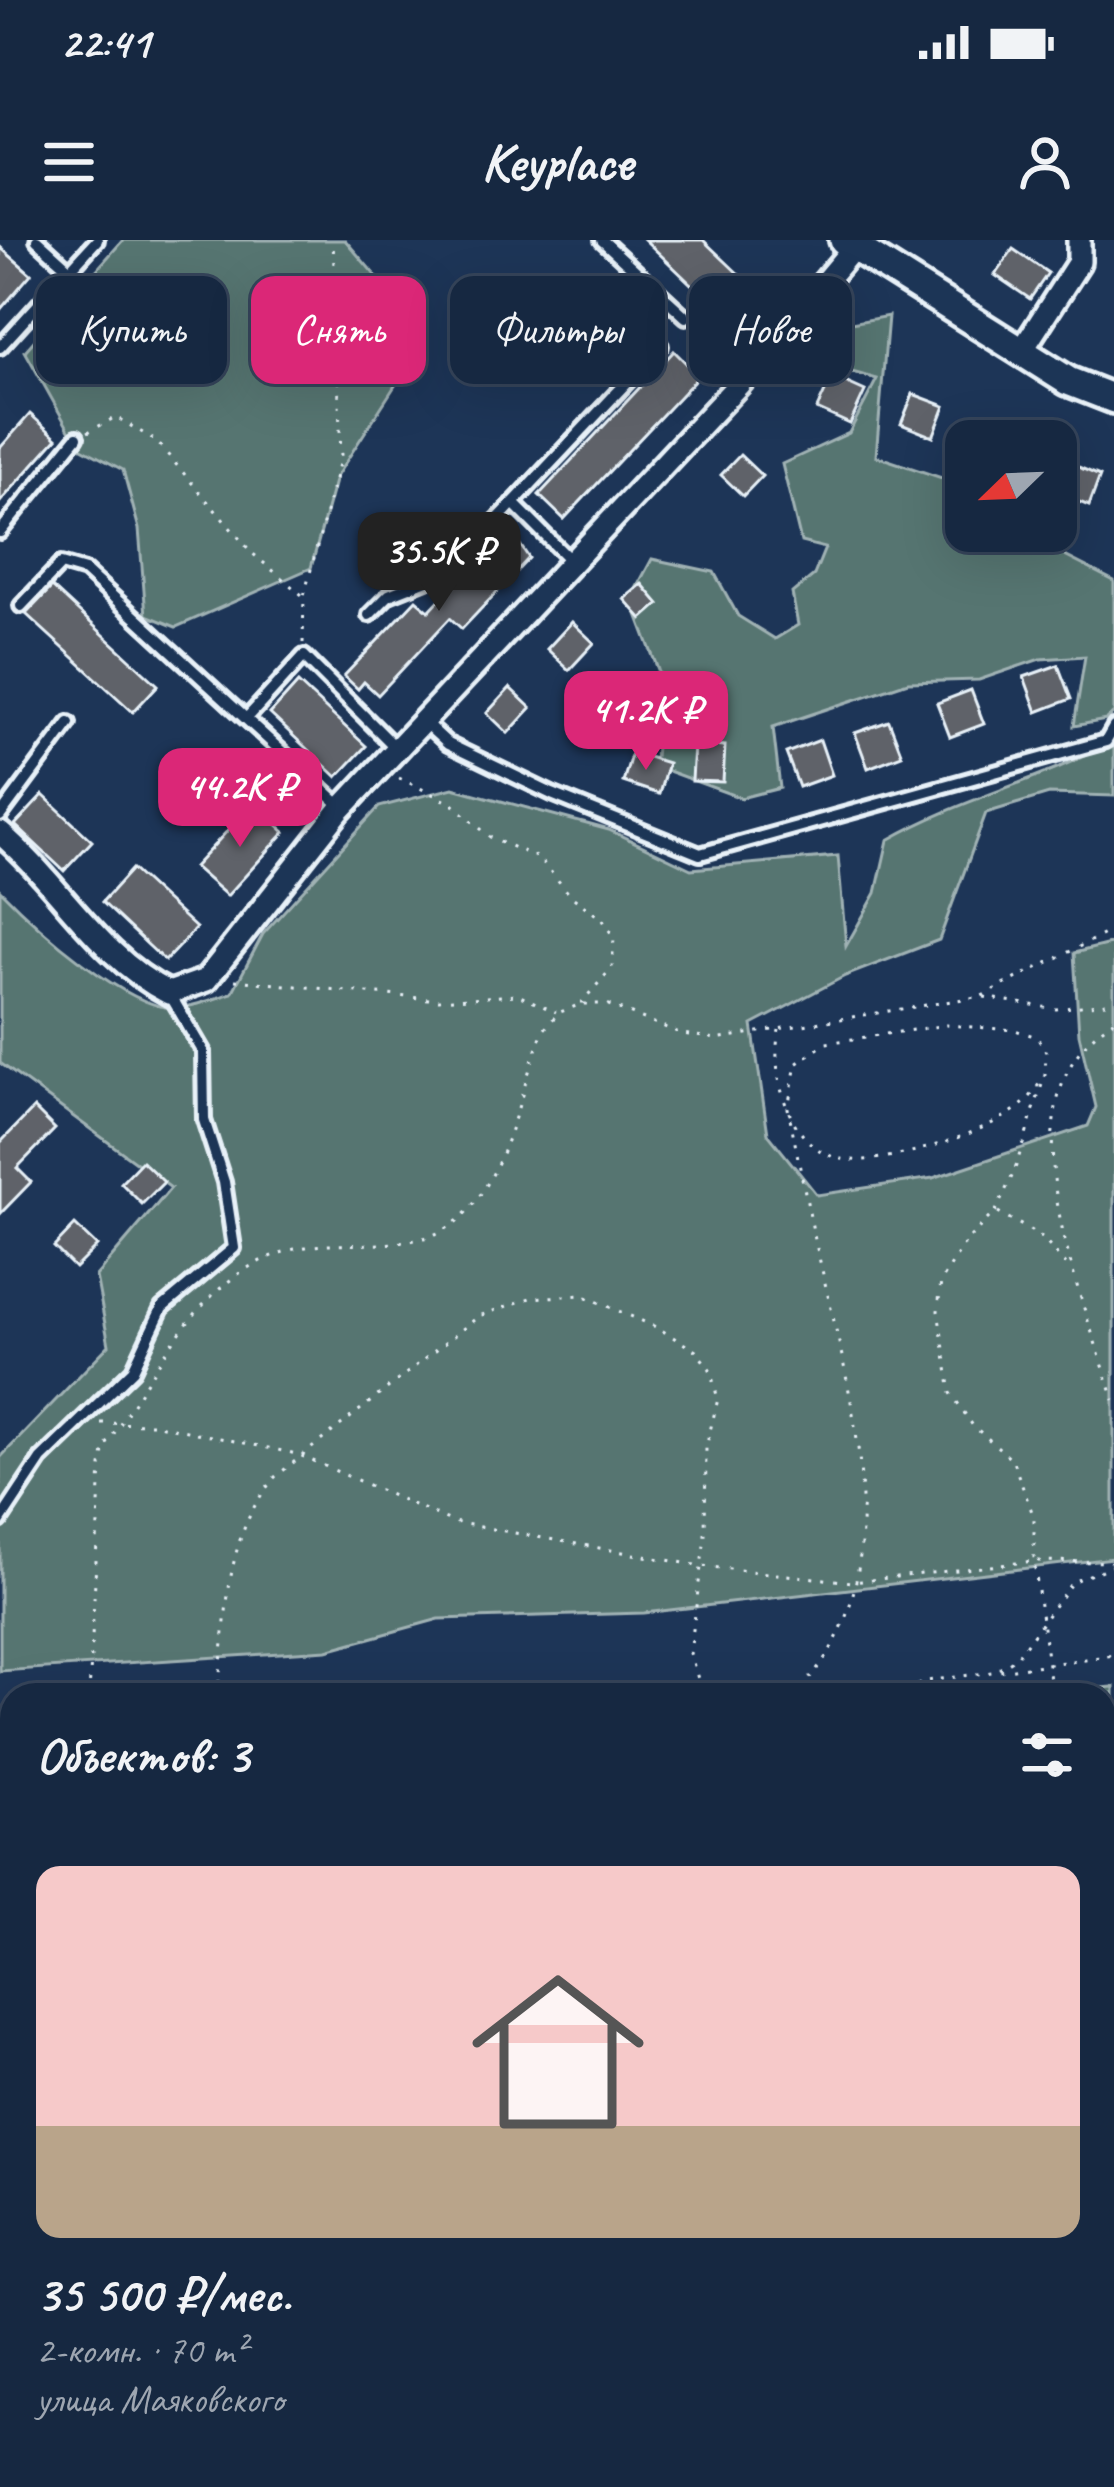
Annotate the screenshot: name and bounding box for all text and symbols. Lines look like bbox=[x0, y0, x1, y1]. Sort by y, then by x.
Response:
text: 22:41 bbox=[60, 14, 150, 71]
text: Keyplace bbox=[481, 128, 633, 196]
icon: menu bbox=[36, 129, 102, 195]
icon: person bbox=[1012, 129, 1078, 195]
chip: Купить bbox=[36, 276, 227, 384]
chip: Снять bbox=[251, 276, 426, 384]
chip: Фильтры bbox=[450, 276, 665, 384]
chip: Новое bbox=[689, 276, 852, 384]
north arrow bbox=[945, 420, 1077, 552]
map controls bbox=[945, 420, 1077, 552]
pin: 35.5K ₽ bbox=[328, 512, 550, 614]
text: 35.5K ₽ bbox=[385, 526, 493, 575]
pin: 41.2K ₽ bbox=[535, 671, 757, 773]
text: 41.2K ₽ bbox=[591, 685, 701, 734]
pin: 44.2K ₽ bbox=[129, 748, 351, 850]
text: 44.2K ₽ bbox=[185, 762, 295, 811]
icon: filters bbox=[1014, 1722, 1080, 1788]
text: Объектов: 3 bbox=[36, 1723, 249, 1787]
icon: home bbox=[450, 1944, 666, 2160]
text: 35 500 ₽/мес. bbox=[36, 2262, 291, 2326]
text: 2-комн. · 70 m² bbox=[36, 2326, 246, 2375]
text: улица Маяковского bbox=[36, 2375, 284, 2424]

